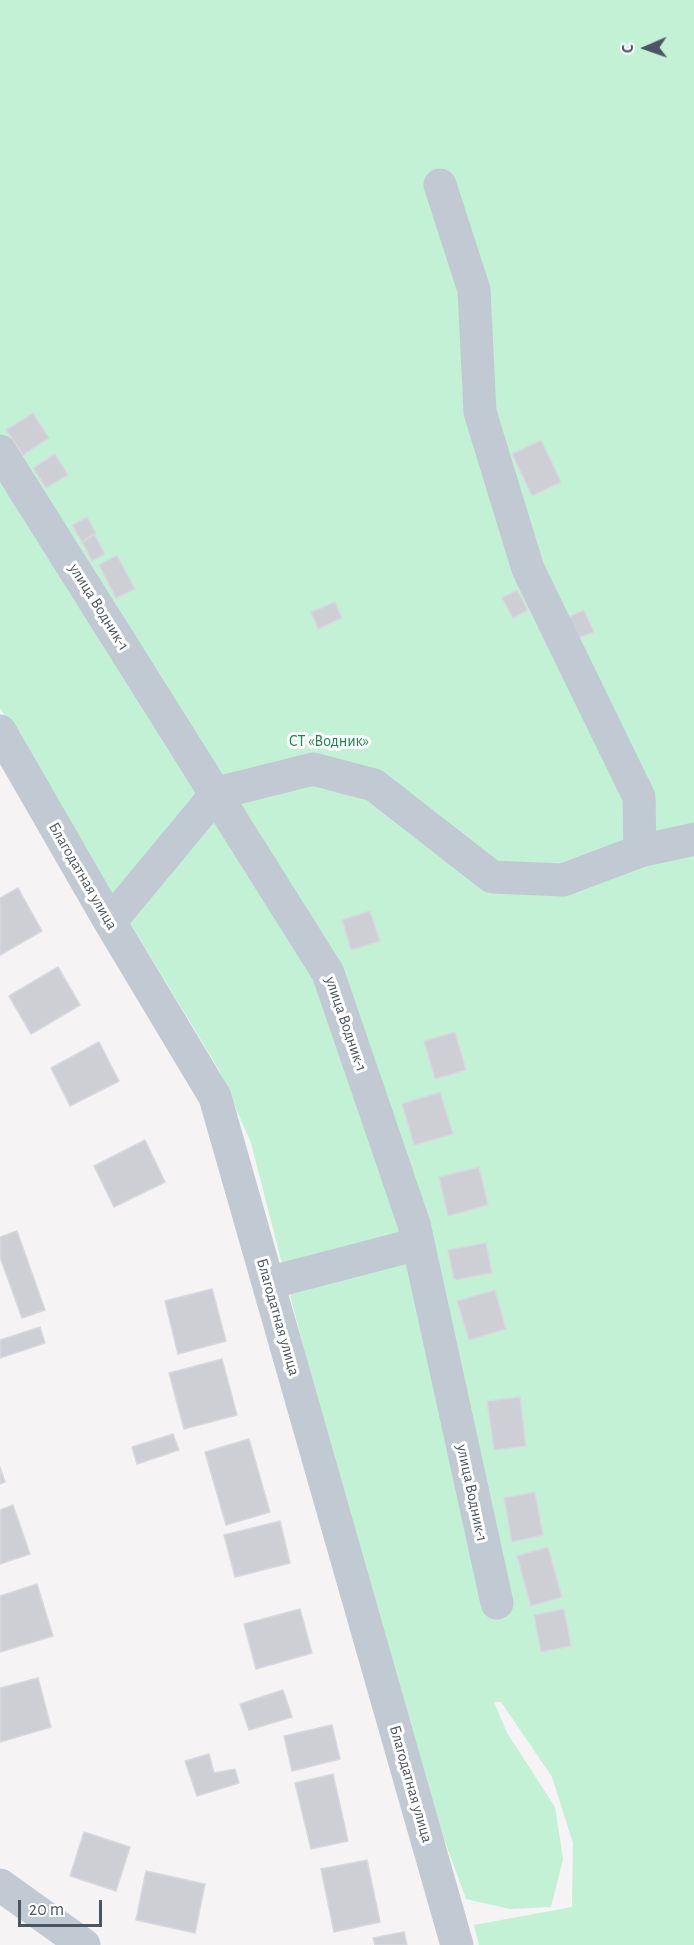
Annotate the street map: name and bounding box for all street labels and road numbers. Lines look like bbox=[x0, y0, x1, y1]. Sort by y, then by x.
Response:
street label: улица Водник-1 bbox=[65, 560, 133, 654]
street label: Благодатная улица bbox=[44, 819, 122, 933]
street label: улица Водник-1 bbox=[321, 974, 371, 1074]
street label: Благодатная улица bbox=[252, 1256, 304, 1378]
street label: улица Водник-1 bbox=[452, 1443, 492, 1543]
street label: Благодатная улица bbox=[385, 1723, 437, 1845]

